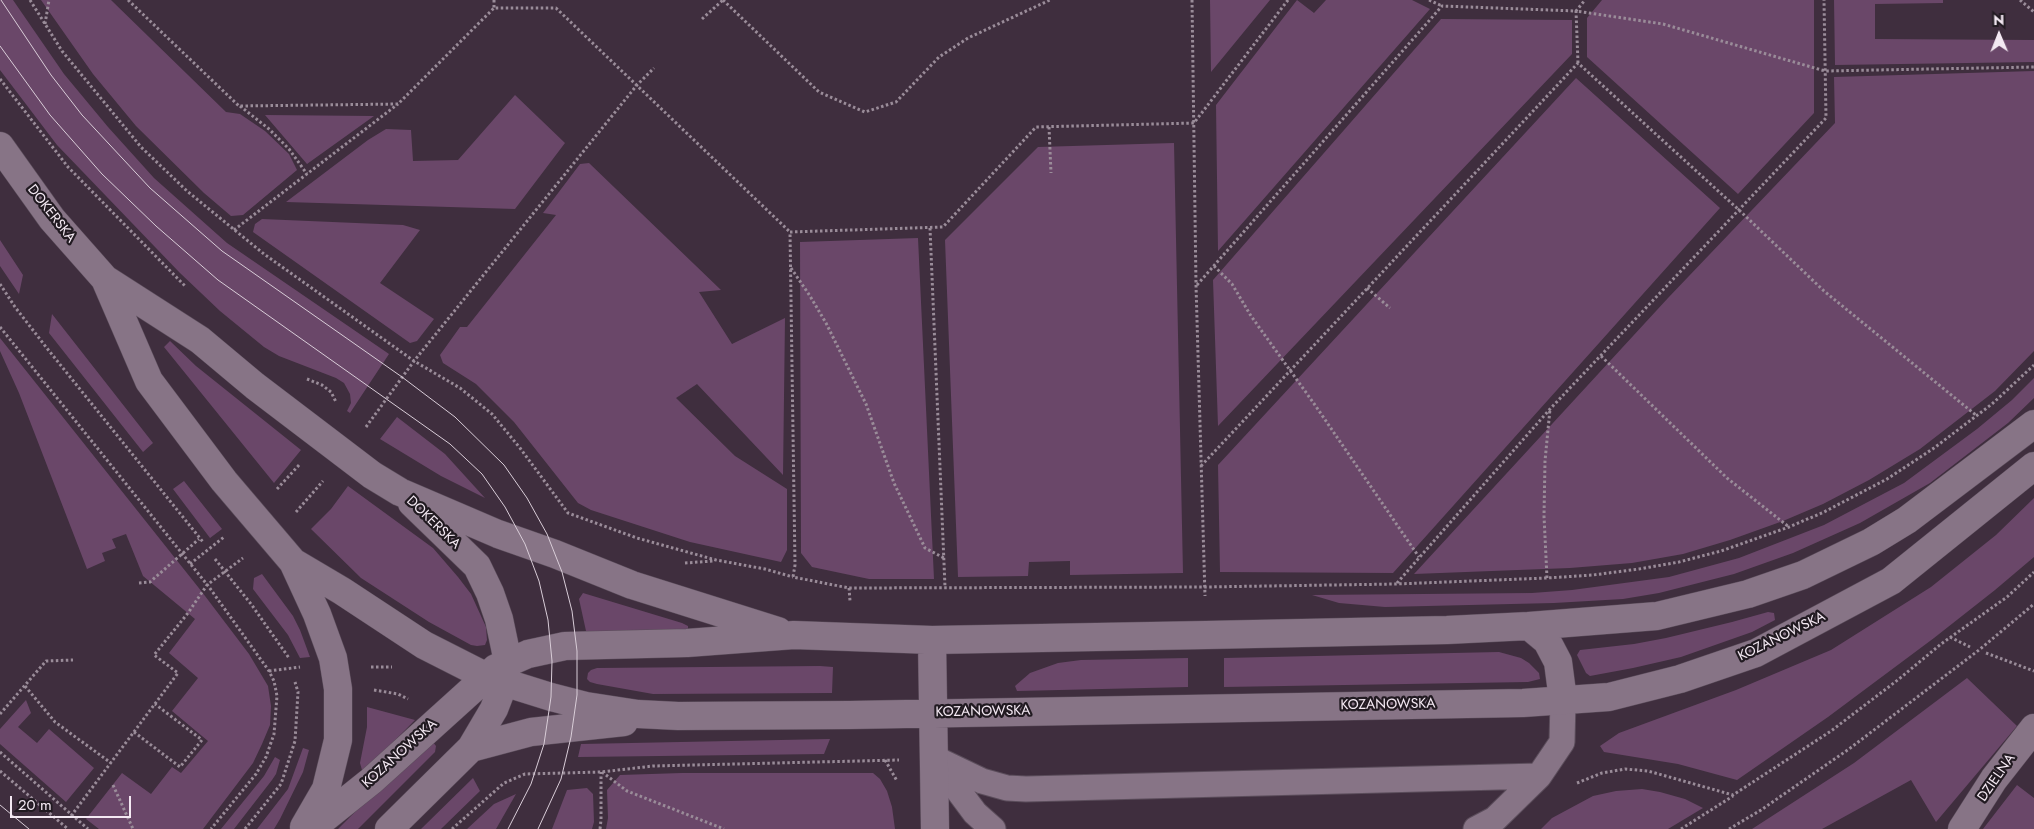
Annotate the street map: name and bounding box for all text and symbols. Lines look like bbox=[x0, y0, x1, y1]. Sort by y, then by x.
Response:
north arrow bbox=[1974, 10, 2024, 60]
text: N bbox=[1993, 10, 2004, 30]
street label: DOKERSKA bbox=[23, 182, 79, 246]
street label: DOKERSKA bbox=[402, 493, 464, 553]
street label: KOZANOWSKA bbox=[1736, 609, 1828, 665]
street label: KOZANOWSKA bbox=[1340, 696, 1436, 714]
street label: KOZANOWSKA bbox=[935, 703, 1031, 721]
street label: KOZANOWSKA bbox=[359, 716, 441, 792]
street label: DZIELNA bbox=[1975, 751, 2019, 805]
scale bar bbox=[12, 786, 134, 818]
text: 20 m bbox=[18, 794, 52, 816]

